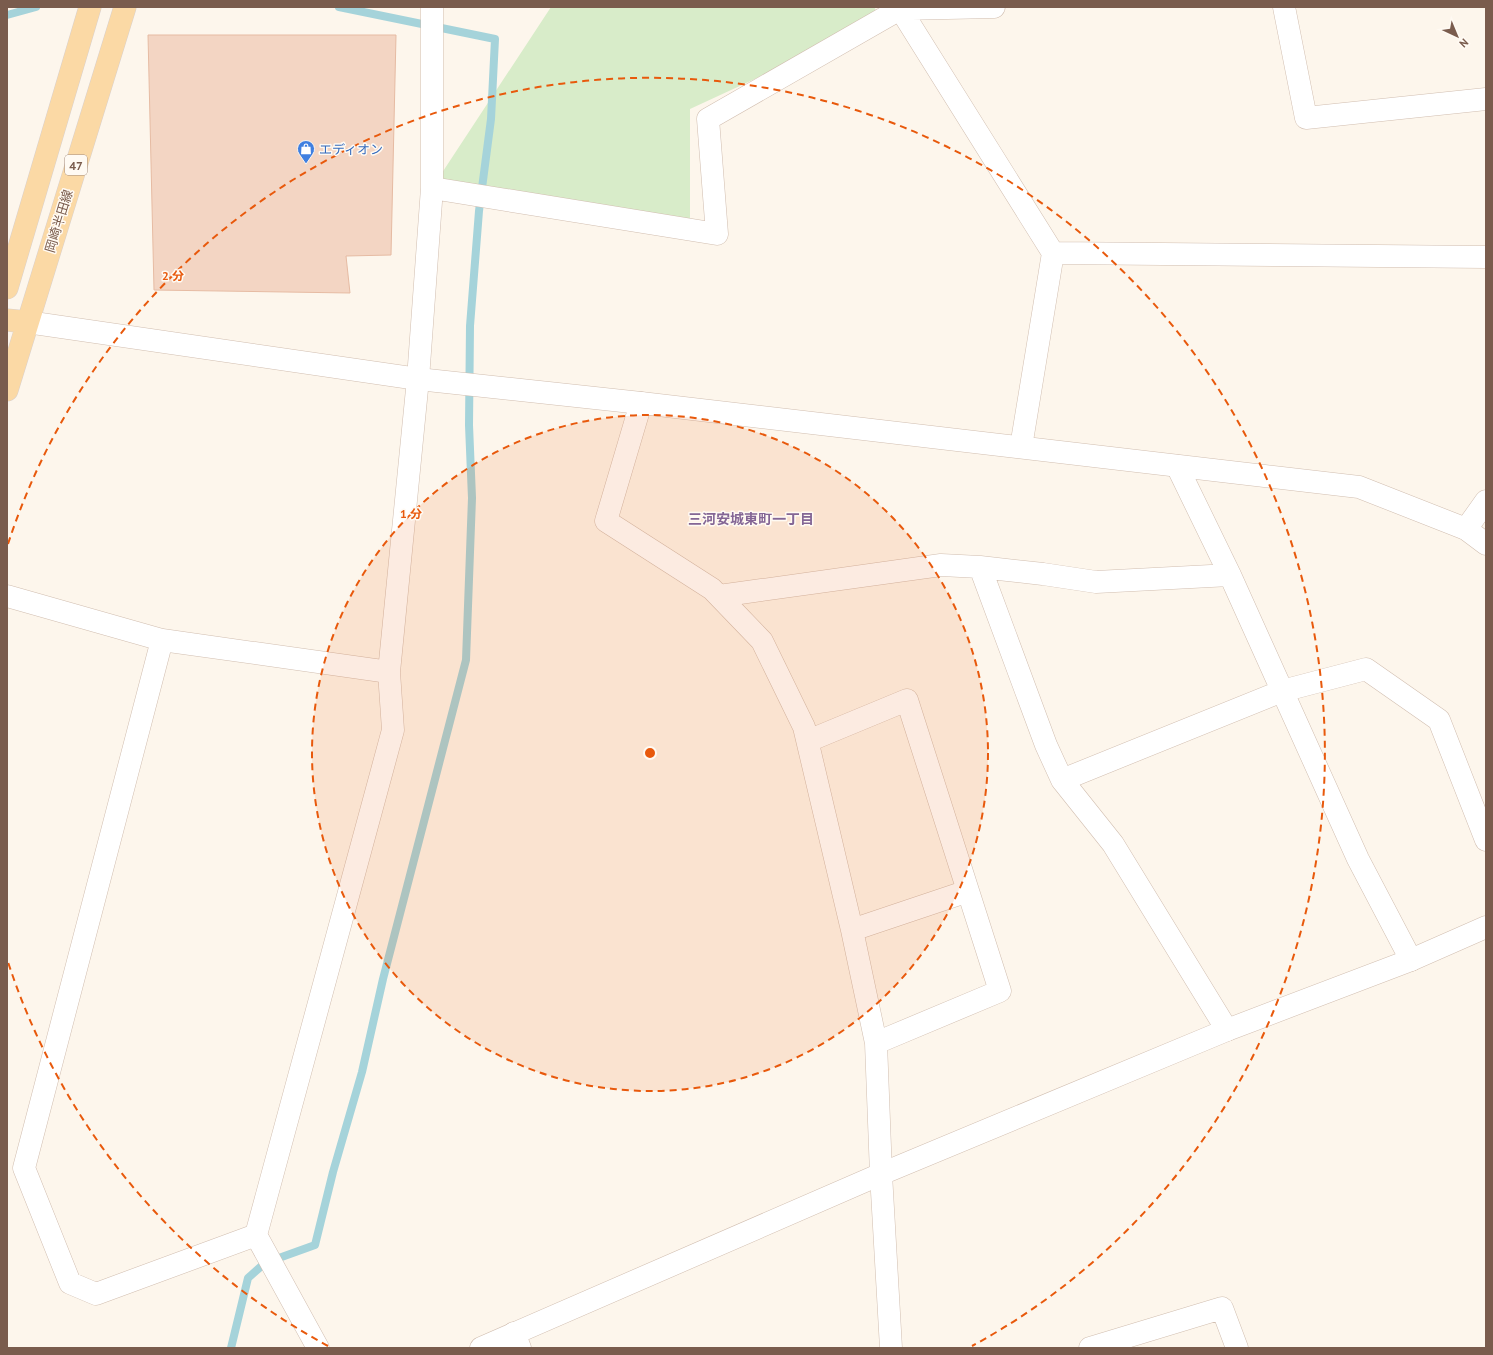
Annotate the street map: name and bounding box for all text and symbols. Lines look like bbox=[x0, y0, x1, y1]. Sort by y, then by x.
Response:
north arrow bbox=[1437, 16, 1477, 56]
text: N bbox=[1456, 36, 1471, 51]
shop icon: エディオン bbox=[296, 139, 316, 164]
place label: エディオン bbox=[319, 141, 383, 158]
road number: 47 bbox=[65, 155, 87, 175]
street label: 岡崎半田線 bbox=[41, 187, 77, 255]
text: 2 分 bbox=[162, 268, 184, 283]
text: 1 分 bbox=[400, 506, 422, 521]
district label: 三河安城東町一丁目 bbox=[688, 510, 814, 528]
centre of rings bbox=[643, 746, 657, 760]

